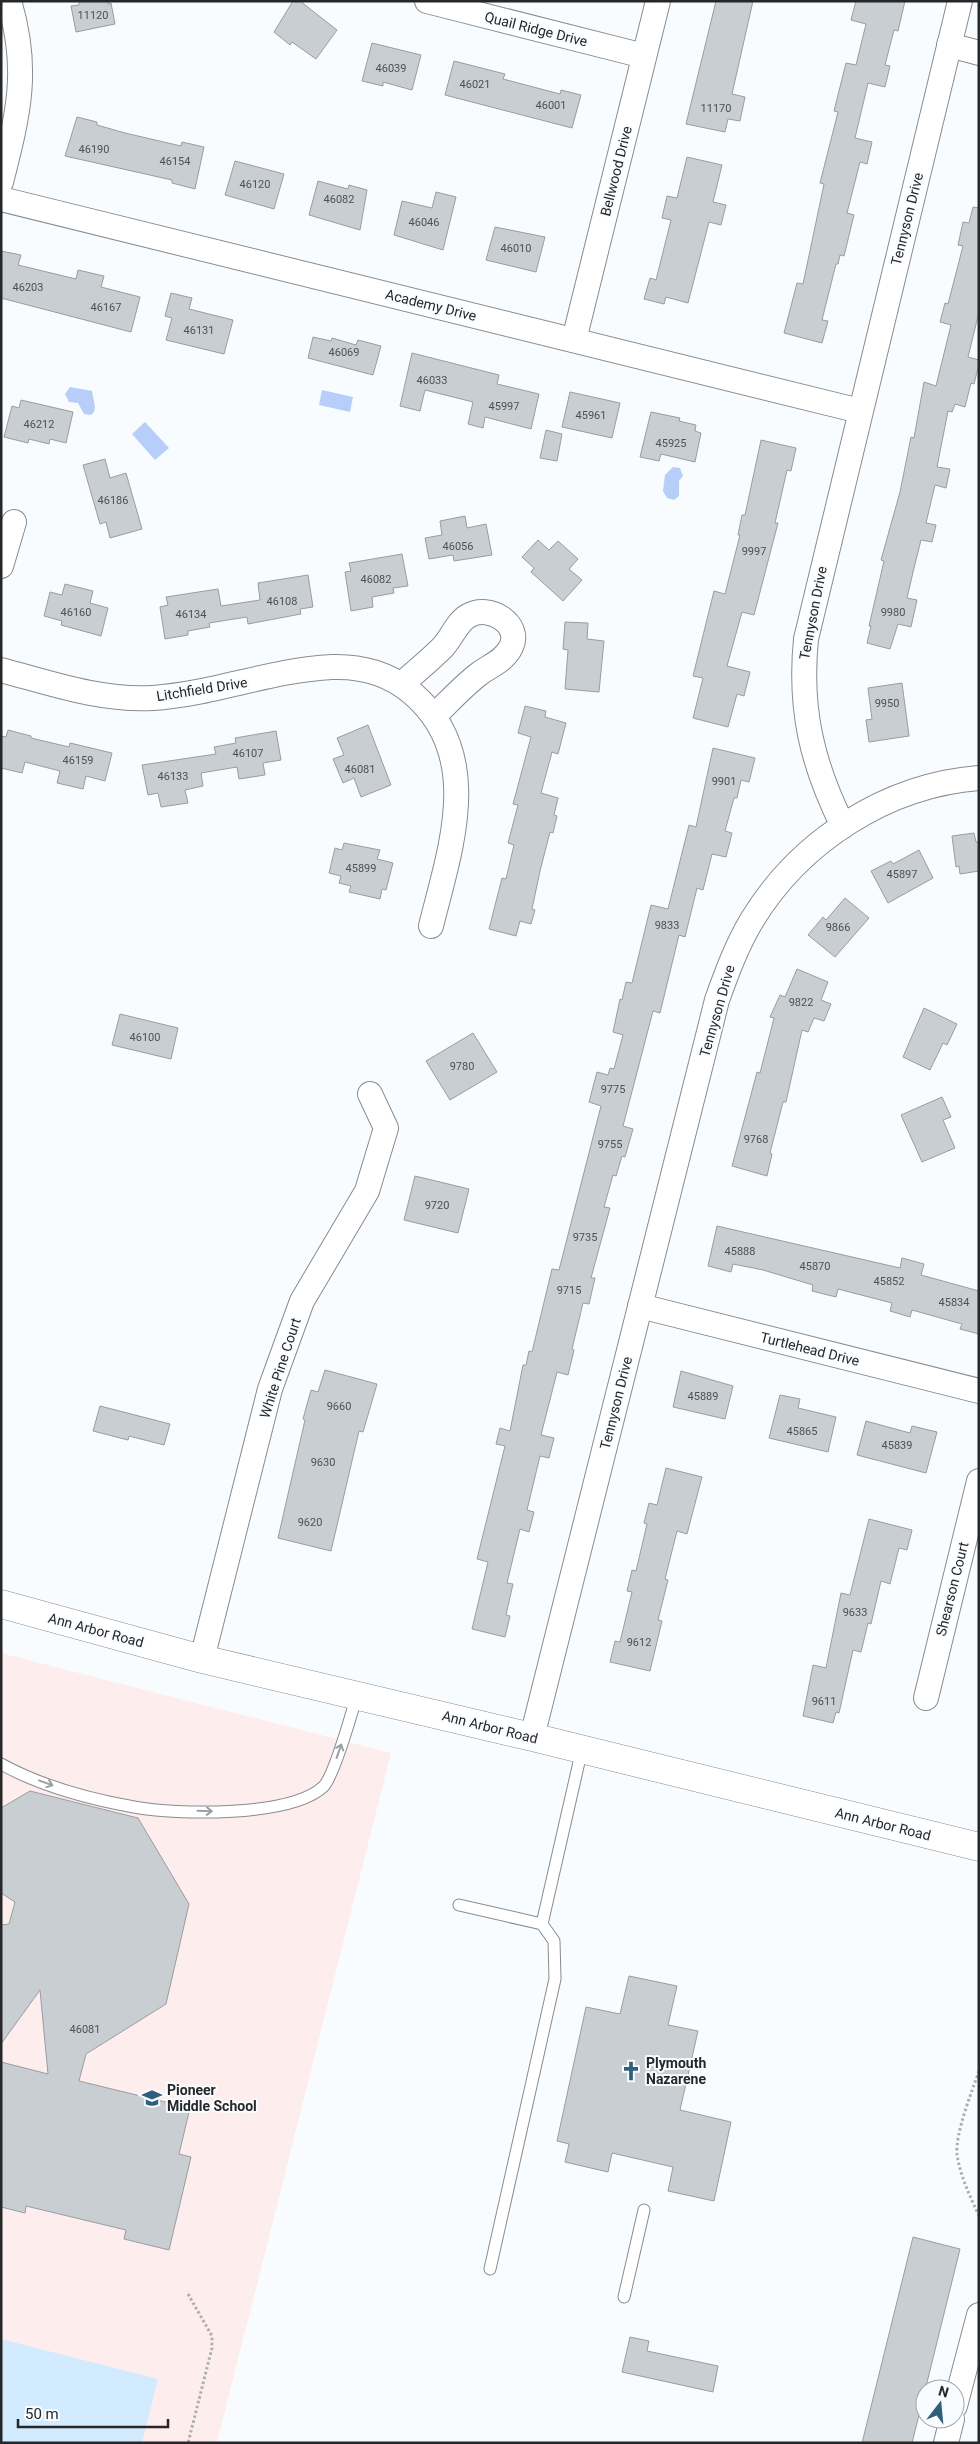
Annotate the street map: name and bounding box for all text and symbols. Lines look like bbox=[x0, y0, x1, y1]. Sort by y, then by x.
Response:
street label: Quail Ridge Drive bbox=[483, 8, 589, 50]
house number: 11120 bbox=[78, 9, 108, 22]
house number: 46039 bbox=[376, 62, 406, 75]
house number: 46021 bbox=[460, 78, 490, 91]
house number: 46001 bbox=[536, 99, 566, 112]
house number: 11170 bbox=[701, 102, 731, 115]
street label: Bellwood Drive bbox=[597, 124, 635, 218]
house number: 46190 bbox=[79, 143, 109, 156]
house number: 46154 bbox=[160, 155, 190, 168]
street label: Tennyson Drive bbox=[888, 171, 926, 267]
house number: 46120 bbox=[240, 178, 270, 191]
house number: 46082 bbox=[324, 193, 354, 206]
house number: 46046 bbox=[409, 216, 439, 229]
house number: 46010 bbox=[501, 242, 531, 255]
house number: 46203 bbox=[13, 281, 43, 294]
street label: Academy Drive bbox=[384, 286, 478, 324]
house number: 46167 bbox=[91, 301, 121, 314]
house number: 46131 bbox=[184, 324, 214, 337]
house number: 46069 bbox=[329, 346, 359, 359]
house number: 46033 bbox=[417, 374, 447, 387]
house number: 45997 bbox=[489, 400, 519, 413]
house number: 45961 bbox=[576, 409, 606, 422]
house number: 46212 bbox=[24, 418, 54, 431]
house number: 45925 bbox=[656, 437, 686, 450]
house number: 46186 bbox=[98, 494, 128, 507]
house number: 46056 bbox=[443, 540, 473, 553]
house number: 9997 bbox=[742, 545, 766, 558]
street label: Tennyson Drive bbox=[796, 565, 830, 661]
house number: 46082 bbox=[361, 573, 391, 586]
house number: 46108 bbox=[267, 595, 297, 608]
house number: 46160 bbox=[61, 606, 91, 619]
house number: 9980 bbox=[881, 606, 905, 619]
house number: 46134 bbox=[176, 608, 206, 621]
street label: Litchfield Drive bbox=[155, 674, 249, 704]
house number: 9950 bbox=[875, 697, 899, 710]
house number: 46107 bbox=[233, 747, 263, 760]
house number: 46159 bbox=[63, 754, 93, 767]
house number: 46081 bbox=[345, 763, 375, 776]
house number: 46133 bbox=[158, 770, 188, 783]
house number: 9901 bbox=[712, 775, 736, 788]
house number: 45899 bbox=[346, 862, 376, 875]
house number: 45897 bbox=[887, 868, 917, 881]
house number: 9833 bbox=[655, 919, 679, 932]
house number: 9866 bbox=[826, 921, 850, 934]
street label: Tennyson Drive bbox=[696, 963, 738, 1059]
house number: 9822 bbox=[789, 996, 813, 1009]
house number: 46100 bbox=[130, 1031, 160, 1044]
house number: 9780 bbox=[450, 1060, 474, 1073]
house number: 9775 bbox=[601, 1083, 625, 1096]
house number: 9768 bbox=[744, 1133, 768, 1146]
house number: 9755 bbox=[598, 1138, 622, 1151]
house number: 9720 bbox=[425, 1199, 449, 1212]
house number: 9735 bbox=[573, 1231, 597, 1244]
house number: 45888 bbox=[725, 1245, 755, 1258]
house number: 45870 bbox=[800, 1260, 830, 1273]
house number: 45852 bbox=[874, 1275, 904, 1288]
house number: 9715 bbox=[557, 1284, 581, 1297]
house number: 45834 bbox=[939, 1296, 969, 1309]
street label: White Pine Court bbox=[256, 1316, 304, 1420]
street label: Turtlehead Drive bbox=[759, 1329, 861, 1369]
street label: Tennyson Drive bbox=[597, 1355, 635, 1451]
house number: 45889 bbox=[688, 1390, 718, 1403]
house number: 9660 bbox=[327, 1400, 351, 1413]
house number: 45865 bbox=[787, 1425, 817, 1438]
house number: 45839 bbox=[882, 1439, 912, 1452]
house number: 9630 bbox=[311, 1456, 335, 1469]
house number: 9620 bbox=[298, 1516, 322, 1529]
street label: Shearson Court bbox=[933, 1540, 972, 1638]
house number: 9633 bbox=[843, 1606, 867, 1619]
street label: Ann Arbor Road bbox=[47, 1610, 145, 1650]
house number: 9612 bbox=[627, 1636, 651, 1649]
house number: 9611 bbox=[812, 1695, 836, 1708]
street label: Ann Arbor Road bbox=[440, 1707, 540, 1747]
one-way arrow bbox=[335, 1744, 344, 1759]
one-way arrow bbox=[38, 1779, 53, 1788]
street label: Ann Arbor Road bbox=[833, 1804, 933, 1844]
one-way arrow bbox=[196, 1806, 213, 1816]
house number: 46081 bbox=[70, 2023, 100, 2036]
place label: Plymouth Nazarene bbox=[646, 2055, 706, 2087]
church icon: Plymouth Nazarene bbox=[620, 2060, 642, 2082]
place label: Pioneer Middle School bbox=[167, 2082, 257, 2114]
school or university icon: Pioneer Middle School bbox=[141, 2087, 163, 2109]
north arrow bbox=[915, 2379, 965, 2429]
text: N bbox=[937, 2382, 951, 2401]
scale bar bbox=[18, 2396, 168, 2428]
text: 50 m bbox=[25, 2405, 59, 2423]

